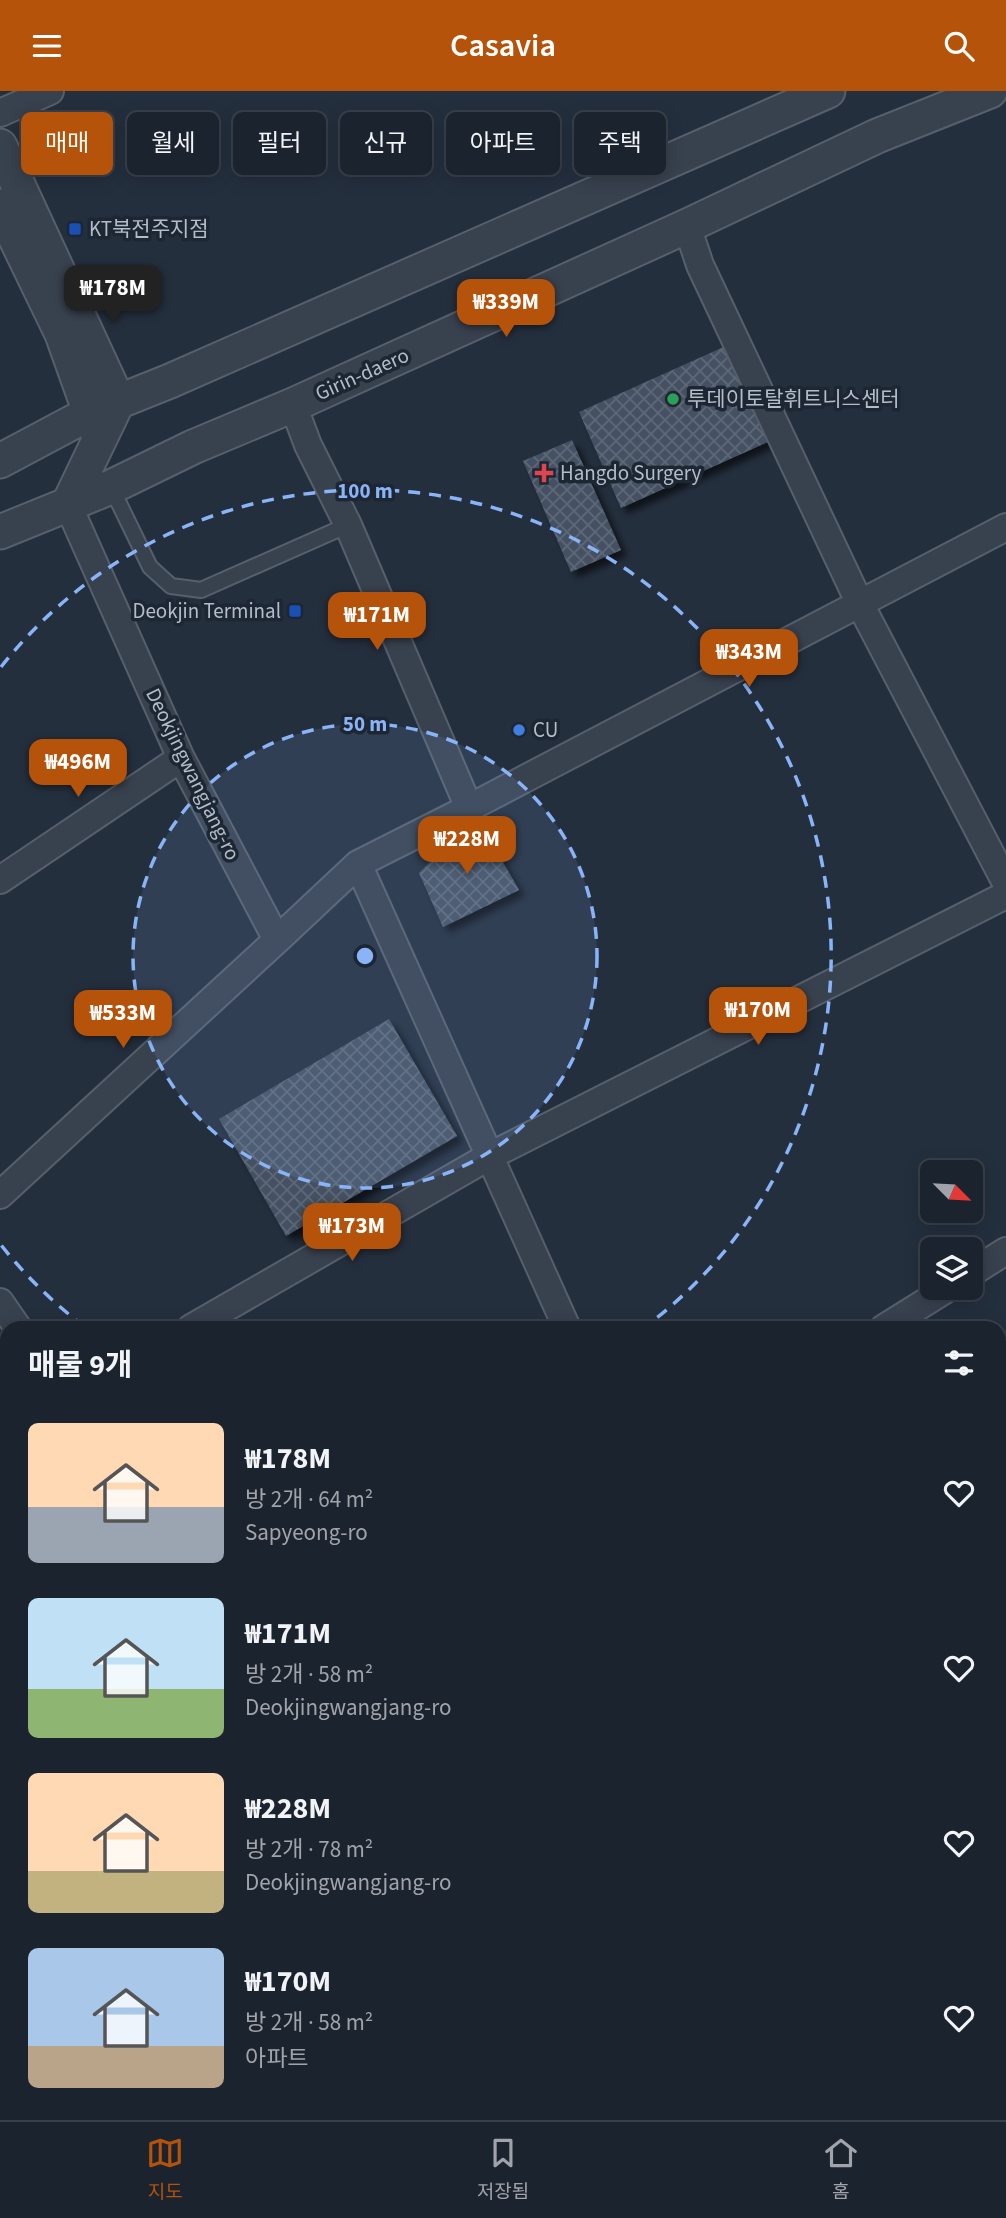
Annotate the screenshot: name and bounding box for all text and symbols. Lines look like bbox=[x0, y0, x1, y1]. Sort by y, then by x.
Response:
text: Casavia bbox=[450, 23, 556, 69]
icon: menu bbox=[28, 27, 66, 65]
icon: search bbox=[940, 27, 978, 65]
chip: 매매 bbox=[21, 112, 113, 175]
chip: 월세 bbox=[127, 112, 219, 175]
chip: 필터 bbox=[233, 112, 326, 175]
chip: 신규 bbox=[340, 112, 432, 175]
chip: 아파트 bbox=[446, 112, 560, 175]
chip: 주택 bbox=[574, 112, 666, 175]
place label: KT북전주지점 bbox=[89, 214, 209, 244]
marker: KT북전주지점 bbox=[67, 221, 83, 237]
pin: ₩178M bbox=[64, 265, 162, 325]
text: ₩178M bbox=[80, 271, 146, 304]
pin: ₩339M bbox=[457, 279, 555, 339]
text: ₩339M bbox=[473, 285, 539, 318]
street label: Girin-daero bbox=[310, 340, 414, 408]
place label: 투데이토탈휘트니스센터 bbox=[687, 384, 900, 414]
marker: 투데이토탈휘트니스센터 bbox=[665, 391, 681, 407]
place label: Hangdo Surgery bbox=[560, 458, 702, 488]
marker: Hangdo Surgery bbox=[534, 463, 554, 483]
text: 100 m bbox=[337, 476, 393, 506]
pin: ₩171M bbox=[328, 593, 426, 652]
place label: Deokjin Terminal bbox=[132, 596, 281, 626]
text: ₩171M bbox=[344, 598, 410, 631]
marker: Deokjin Terminal bbox=[287, 603, 303, 619]
pin: ₩343M bbox=[700, 629, 798, 689]
text: ₩343M bbox=[716, 635, 782, 668]
street label: Deokjingwangjang-ro bbox=[138, 683, 248, 865]
text: 50 m bbox=[343, 709, 387, 739]
place label: CU bbox=[533, 715, 558, 745]
marker: CU bbox=[511, 722, 527, 738]
pin: ₩496M bbox=[29, 739, 127, 799]
text: ₩496M bbox=[45, 745, 111, 778]
pin: ₩228M bbox=[418, 817, 516, 876]
text: ₩228M bbox=[434, 822, 500, 855]
centre of rings bbox=[353, 944, 377, 968]
pin: ₩170M bbox=[709, 988, 807, 1047]
pin: ₩533M bbox=[74, 991, 172, 1050]
text: ₩170M bbox=[725, 993, 791, 1026]
text: ₩533M bbox=[90, 996, 156, 1029]
north arrow bbox=[920, 1160, 984, 1223]
map controls bbox=[920, 1160, 983, 1300]
pin: ₩173M bbox=[303, 1203, 401, 1263]
text: ₩173M bbox=[319, 1209, 385, 1242]
button: layers bbox=[920, 1237, 983, 1300]
text: 매물 9개 bbox=[28, 1344, 133, 1387]
icon: filters bbox=[940, 1344, 978, 1382]
text: ₩178M bbox=[245, 1437, 331, 1480]
icon: home bbox=[84, 1451, 168, 1535]
icon: heart bbox=[940, 1474, 978, 1512]
text: 방 2개 · 64 m² bbox=[245, 1483, 373, 1516]
text: Sapyeong-ro bbox=[245, 1516, 368, 1549]
text: ₩171M bbox=[245, 1612, 331, 1655]
icon: home bbox=[84, 1626, 168, 1710]
icon: heart bbox=[940, 1649, 978, 1687]
text: 방 2개 · 58 m² bbox=[245, 1658, 373, 1691]
text: Deokjingwangjang-ro bbox=[245, 1691, 451, 1724]
text: ₩228M bbox=[245, 1787, 331, 1830]
icon: home bbox=[84, 1801, 168, 1885]
icon: heart bbox=[940, 1824, 978, 1862]
text: 방 2개 · 78 m² bbox=[245, 1833, 373, 1866]
text: Deokjingwangjang-ro bbox=[245, 1866, 451, 1899]
text: ₩170M bbox=[245, 1960, 331, 2003]
icon: home bbox=[84, 1976, 168, 2060]
icon: heart bbox=[940, 1999, 978, 2037]
text: 방 2개 · 58 m² bbox=[245, 2006, 373, 2039]
text: 아파트 bbox=[245, 2042, 308, 2075]
tab: 지도 bbox=[146, 2134, 184, 2206]
tab: 저장됨 bbox=[477, 2134, 529, 2206]
tab: 홈 bbox=[822, 2134, 860, 2206]

